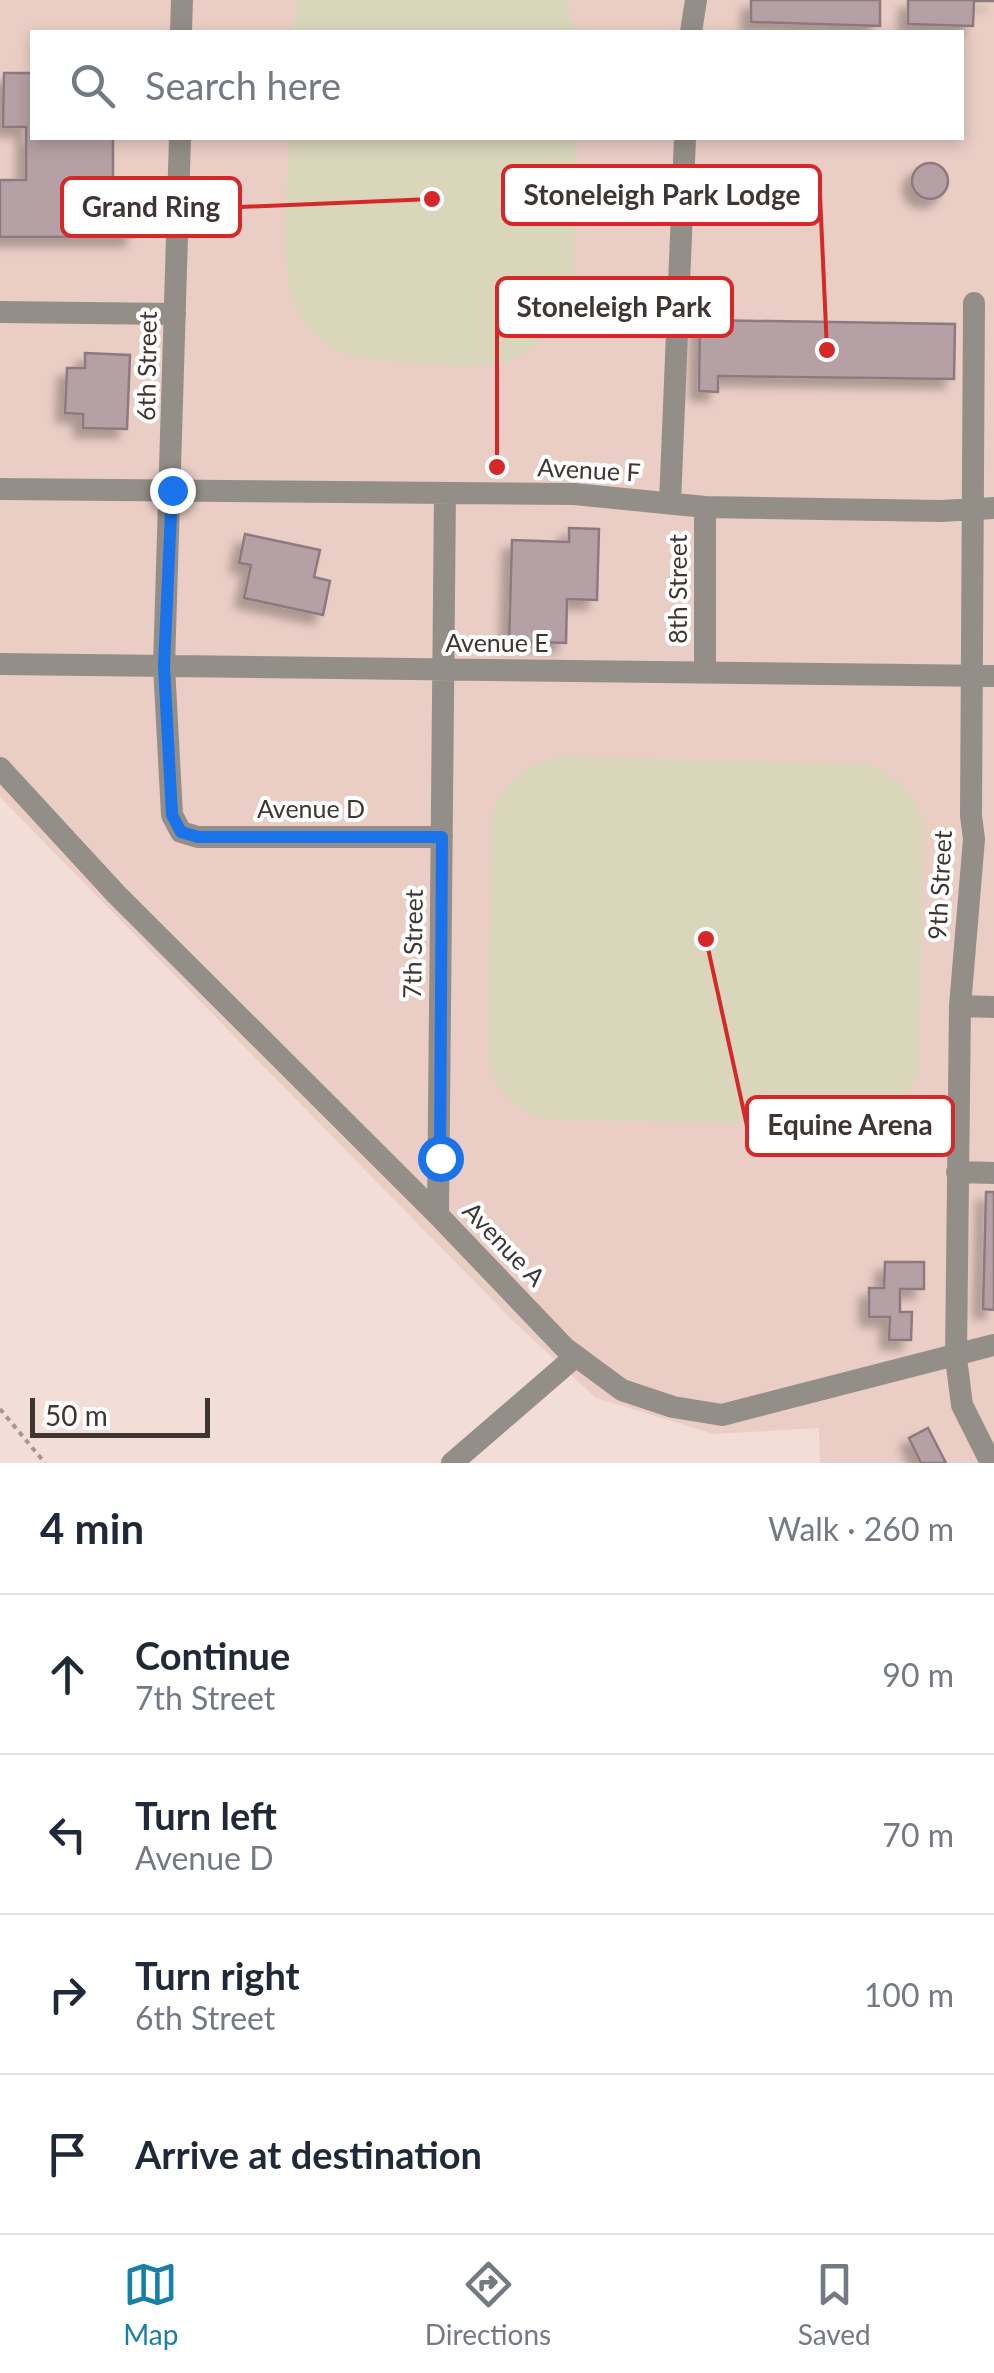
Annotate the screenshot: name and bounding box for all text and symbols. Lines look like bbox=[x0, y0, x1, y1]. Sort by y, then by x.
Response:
search box bbox=[30, 30, 964, 140]
icon: search bbox=[65, 58, 120, 113]
text: Search here bbox=[145, 62, 341, 108]
callout: Stoneleigh Park Lodge bbox=[503, 166, 820, 224]
text: Stoneleigh Park Lodge bbox=[524, 177, 800, 211]
callout: Grand Ring bbox=[62, 178, 240, 236]
text: Grand Ring bbox=[82, 189, 220, 223]
callout: Stoneleigh Park bbox=[497, 278, 732, 336]
text: Stoneleigh Park bbox=[517, 289, 711, 323]
street label: 6th Street bbox=[130, 311, 162, 421]
street label: Avenue F bbox=[537, 451, 641, 487]
route end bbox=[150, 468, 196, 514]
street label: 8th Street bbox=[662, 534, 692, 644]
street label: Avenue E bbox=[445, 627, 549, 657]
street label: Avenue D bbox=[257, 793, 365, 823]
street label: 9th Street bbox=[921, 829, 957, 940]
street label: 7th Street bbox=[396, 889, 428, 999]
callout: Equine Arena bbox=[747, 1097, 953, 1155]
text: Equine Arena bbox=[767, 1107, 933, 1141]
route start bbox=[418, 1136, 464, 1182]
street label: Avenue A bbox=[457, 1195, 552, 1292]
scale bar bbox=[30, 1393, 210, 1438]
text: 50 m bbox=[45, 1398, 108, 1432]
text: 4 min bbox=[40, 1503, 144, 1553]
text: Walk · 260 m bbox=[768, 1509, 954, 1548]
text: Continue bbox=[135, 1632, 290, 1678]
icon: ahead bbox=[40, 1647, 95, 1702]
text: 90 m bbox=[882, 1655, 954, 1694]
text: 7th Street bbox=[135, 1678, 275, 1717]
text: Turn left bbox=[135, 1792, 277, 1838]
icon: left bbox=[40, 1807, 95, 1862]
text: 70 m bbox=[882, 1815, 954, 1854]
text: Avenue D bbox=[135, 1838, 273, 1877]
text: Turn right bbox=[135, 1952, 300, 1998]
icon: right bbox=[40, 1967, 95, 2022]
text: 100 m bbox=[864, 1975, 954, 2014]
text: 6th Street bbox=[135, 1998, 275, 2037]
icon: arrive bbox=[40, 2127, 95, 2182]
text: Arrive at destination bbox=[135, 2131, 482, 2177]
tab: Map bbox=[123, 2257, 178, 2351]
tab: Directions bbox=[425, 2257, 551, 2351]
tab: Saved bbox=[798, 2257, 871, 2351]

